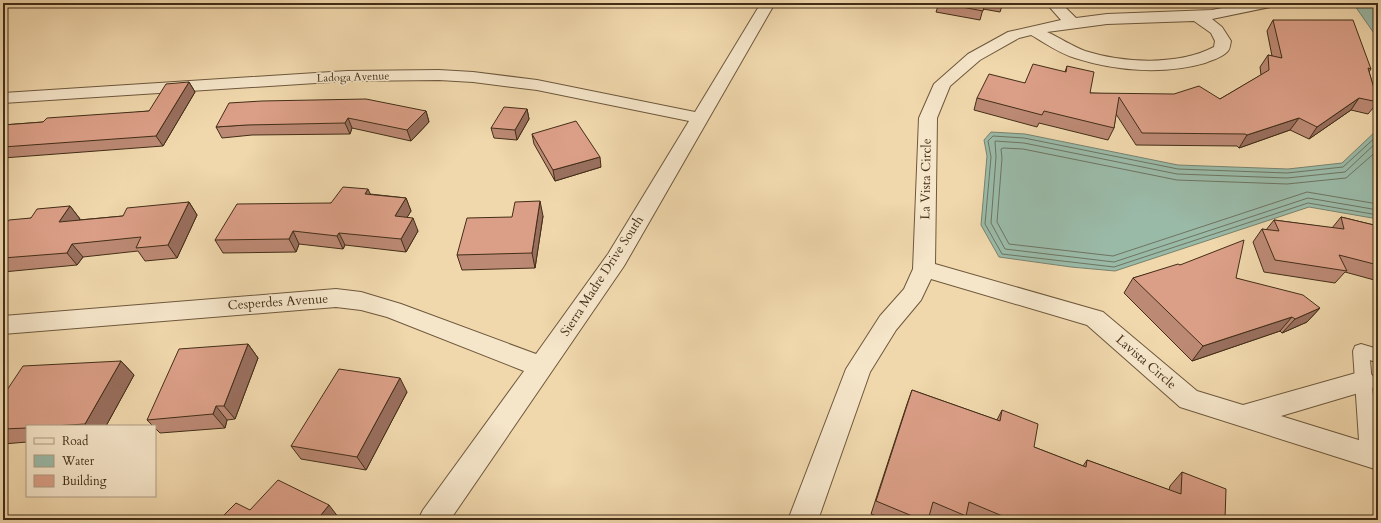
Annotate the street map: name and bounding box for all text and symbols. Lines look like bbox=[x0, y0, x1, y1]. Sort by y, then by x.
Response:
street label: Ladoga Avenue bbox=[316, 68, 390, 86]
street label: La Vista Circle bbox=[916, 138, 936, 220]
street label: Sierra Madre Drive South bbox=[556, 212, 648, 340]
street label: Cesperdes Avenue bbox=[227, 290, 329, 314]
street label: Lavista Circle bbox=[1112, 331, 1180, 393]
legend bbox=[26, 425, 156, 497]
text: Road bbox=[62, 433, 89, 449]
text: Water bbox=[61, 453, 95, 469]
text: Building bbox=[62, 473, 107, 489]

